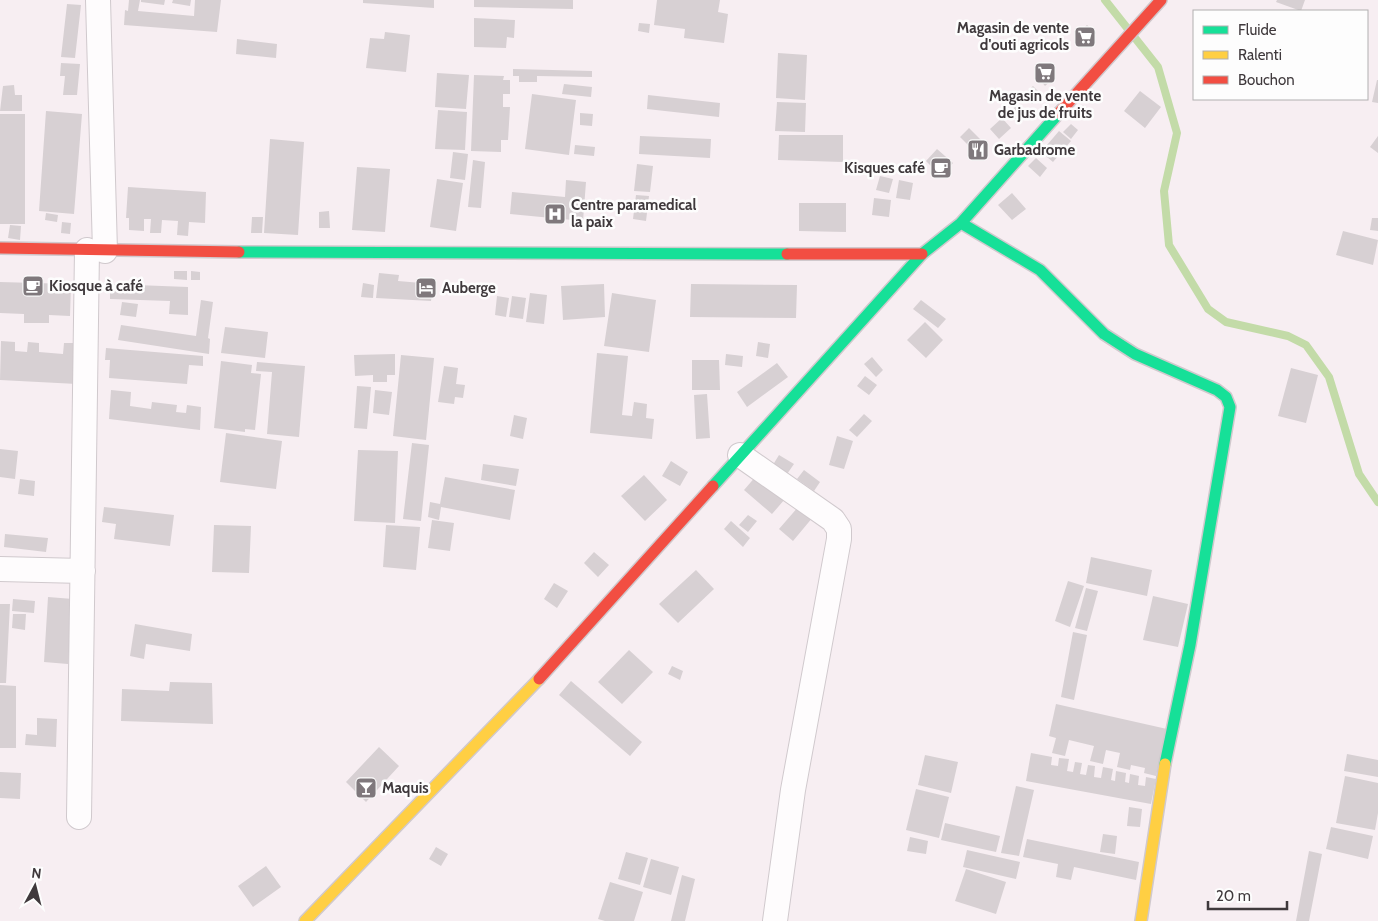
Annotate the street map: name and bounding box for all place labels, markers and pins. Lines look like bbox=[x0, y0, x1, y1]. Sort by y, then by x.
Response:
place label: Magasin de vente d'outi agricols bbox=[957, 19, 1069, 54]
supermarket icon: Magasin de vente d'outi agricols bbox=[1073, 25, 1097, 49]
supermarket icon: Magasin de vente de jus de fruits bbox=[1033, 61, 1057, 85]
place label: Magasin de vente de jus de fruits bbox=[989, 87, 1101, 122]
restaurant icon: Garbadrome bbox=[966, 138, 990, 162]
place label: Garbadrome bbox=[994, 141, 1075, 159]
cafe icon: Kisques café bbox=[929, 156, 953, 180]
place label: Kisques café bbox=[844, 159, 925, 177]
place label: Centre paramedical la paix bbox=[571, 196, 697, 231]
hospital icon: Centre paramedical la paix bbox=[543, 202, 567, 226]
cafe icon: Kiosque à café bbox=[21, 274, 45, 298]
hotel icon: Auberge bbox=[414, 276, 438, 300]
place label: Kiosque à café bbox=[49, 277, 143, 295]
place label: Auberge bbox=[442, 279, 496, 297]
bar icon: Maquis bbox=[354, 776, 378, 800]
place label: Maquis bbox=[382, 779, 429, 797]

